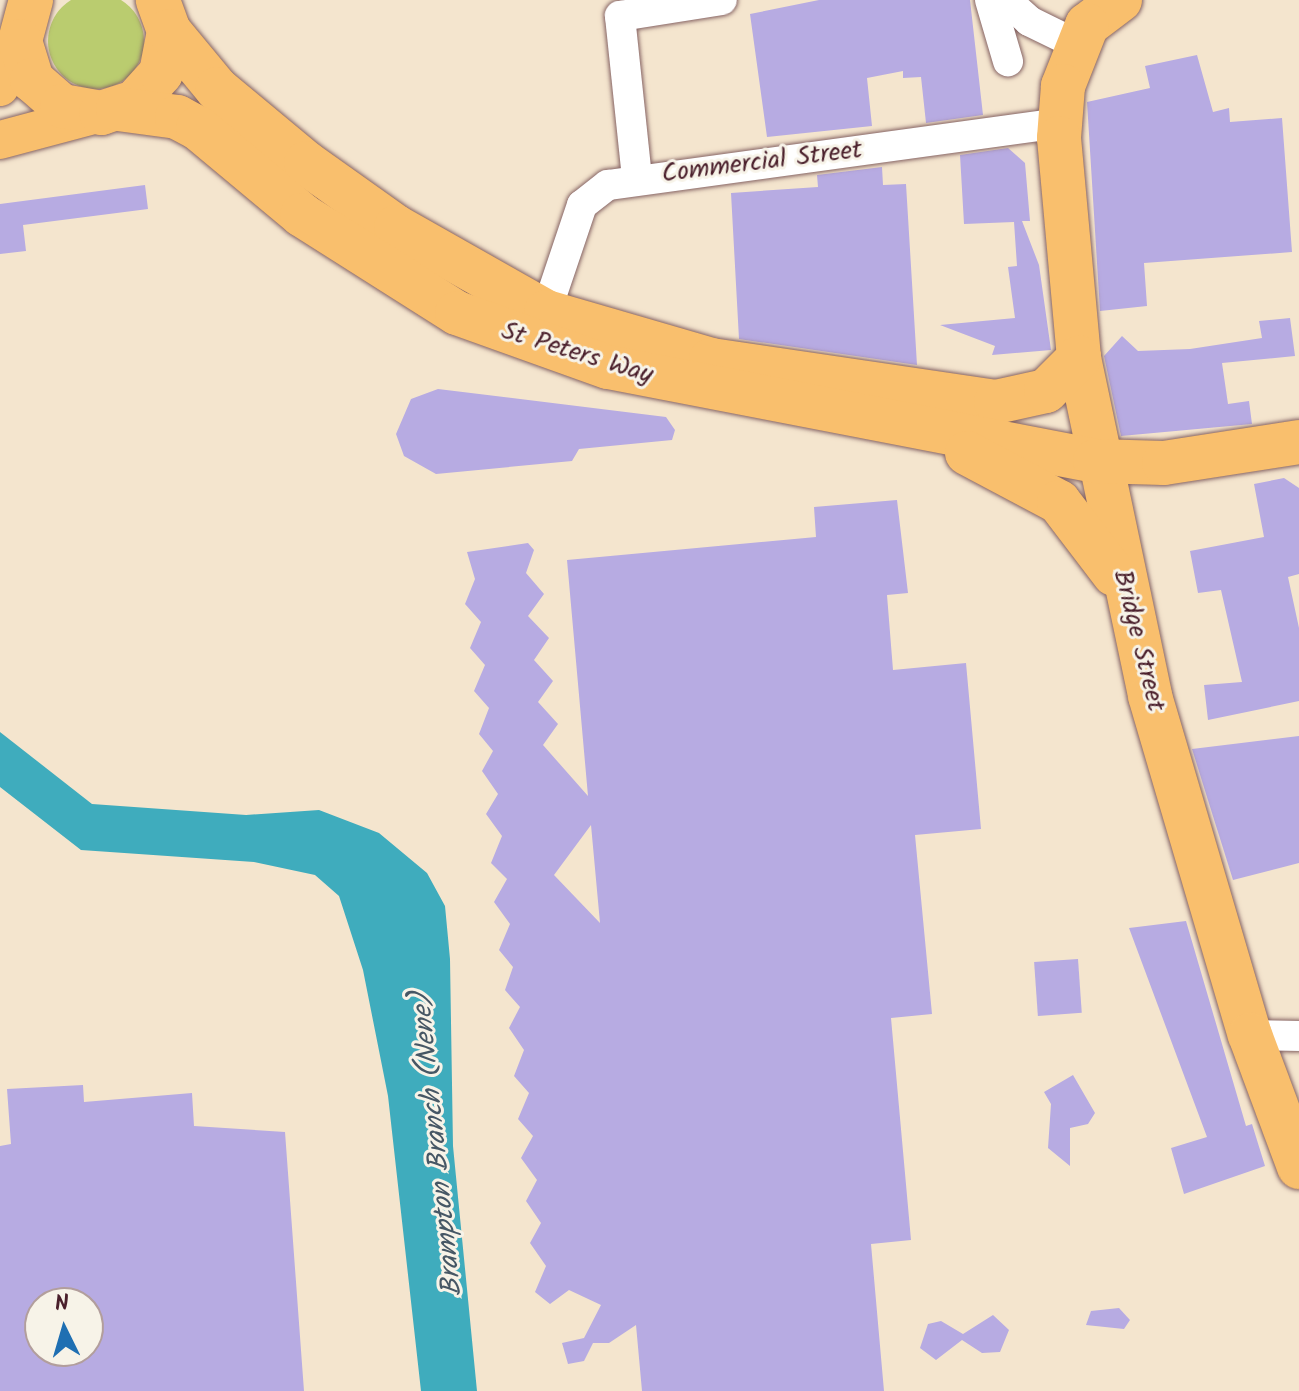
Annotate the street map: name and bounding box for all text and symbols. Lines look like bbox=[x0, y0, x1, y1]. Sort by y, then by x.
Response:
street label: Commercial Street bbox=[660, 135, 864, 191]
street label: St Peters Way bbox=[498, 316, 656, 392]
street label: Bridge Street bbox=[1105, 567, 1171, 715]
water label: Brampton Branch (Nene) bbox=[405, 990, 471, 1298]
north arrow bbox=[24, 1287, 104, 1367]
text: N bbox=[54, 1287, 70, 1323]

